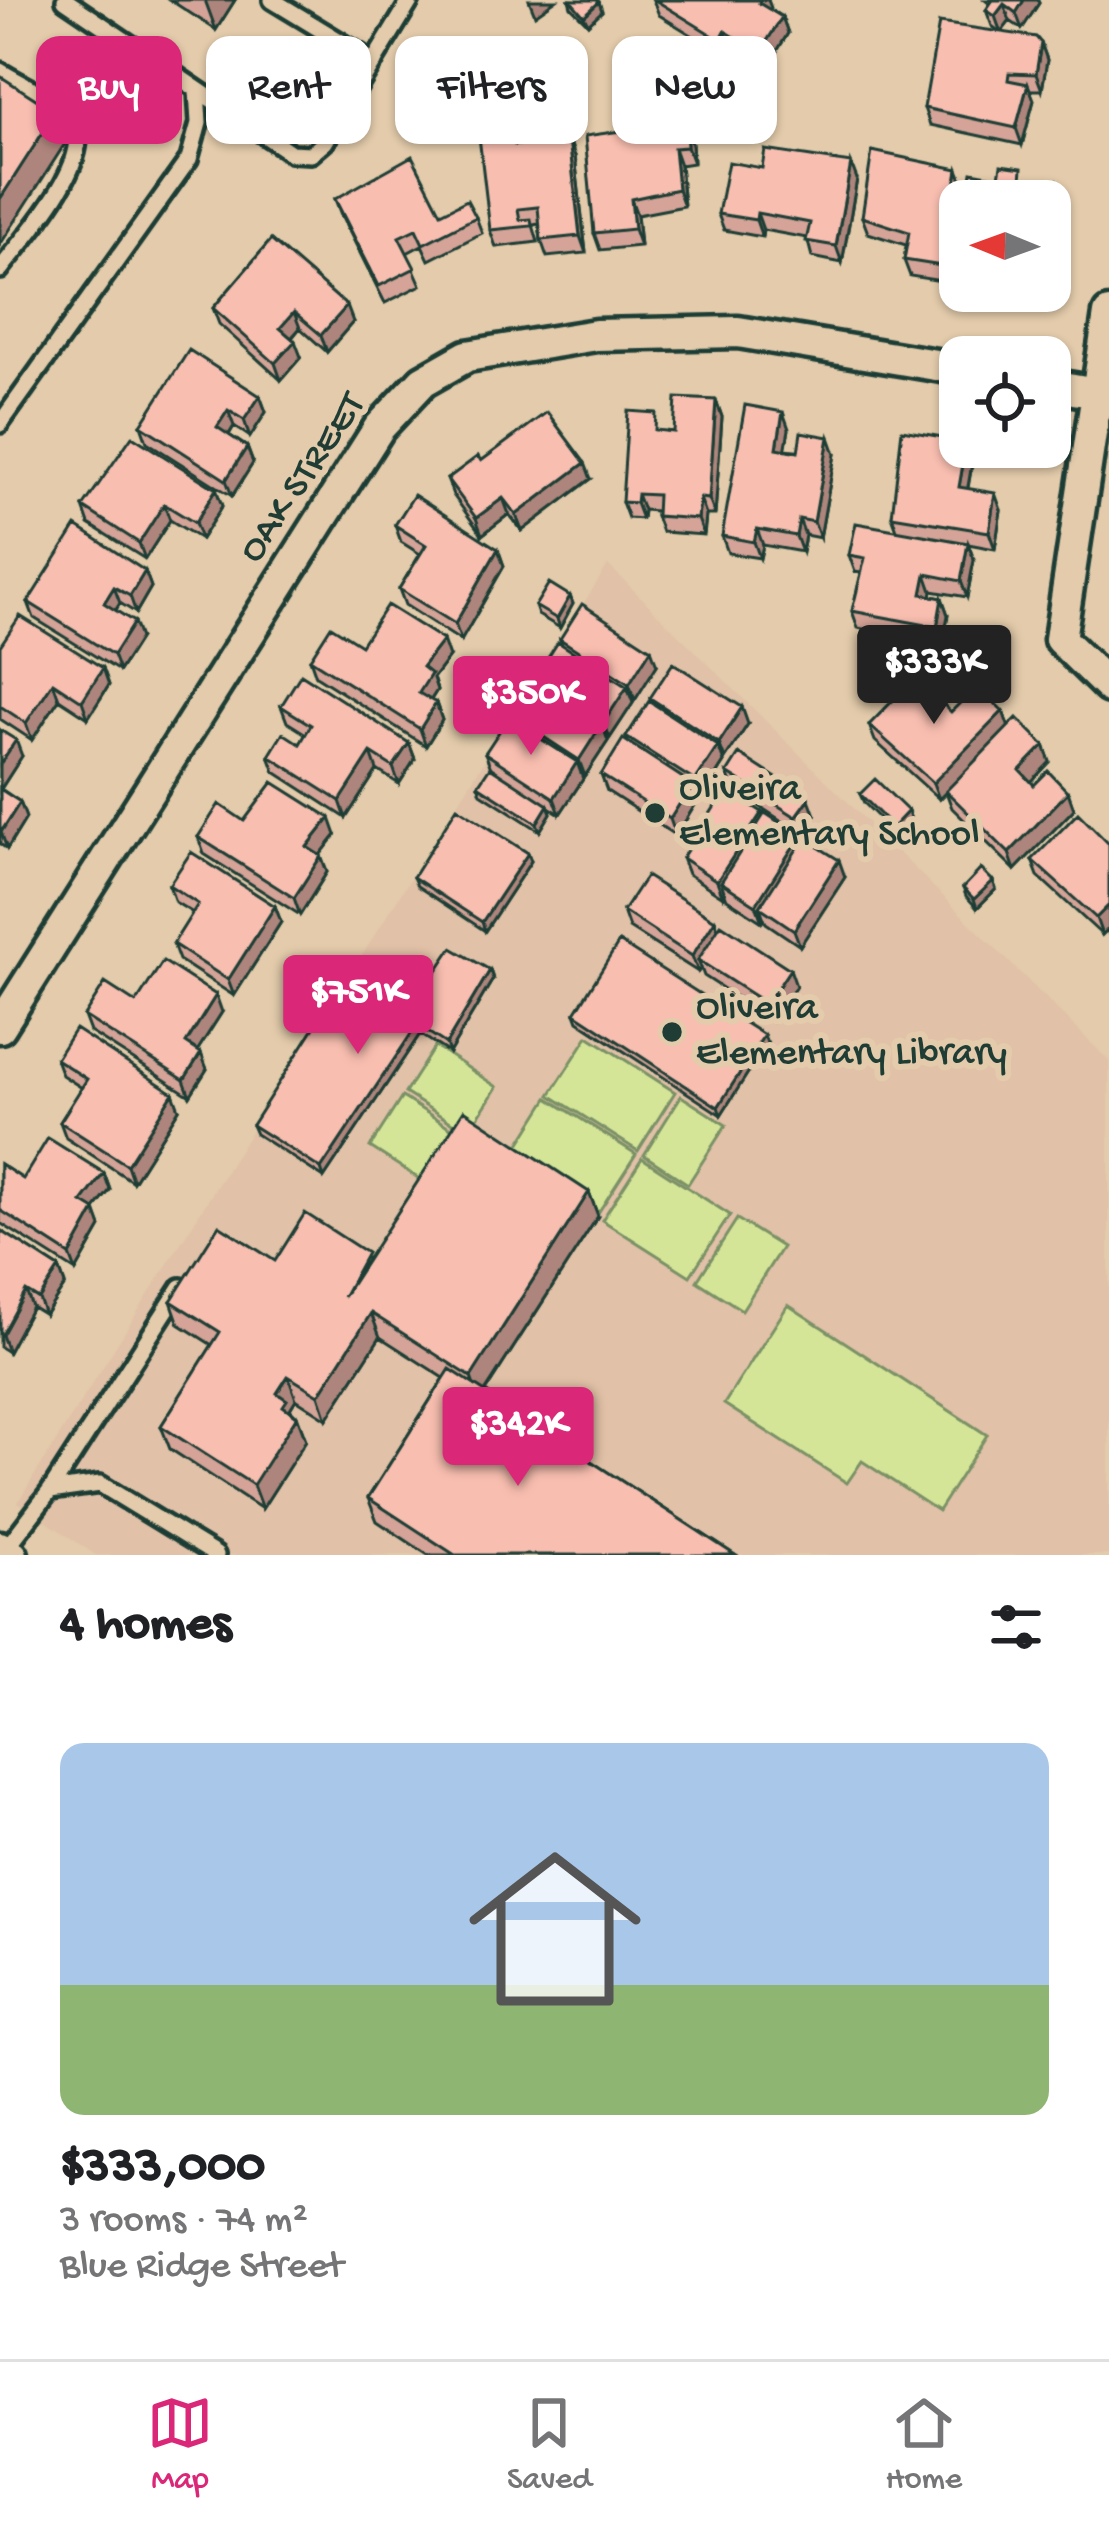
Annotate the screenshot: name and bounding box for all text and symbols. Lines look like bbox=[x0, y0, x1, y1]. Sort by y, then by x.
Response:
chip: Buy bbox=[36, 36, 182, 144]
chip: Rent bbox=[206, 36, 371, 144]
chip: Filters bbox=[395, 36, 588, 144]
chip: New bbox=[612, 36, 777, 144]
north arrow bbox=[939, 180, 1071, 312]
map controls bbox=[939, 180, 1071, 468]
button: locate bbox=[939, 336, 1071, 468]
street label: OAK STREET bbox=[231, 384, 379, 572]
pin: $333K bbox=[850, 625, 1018, 727]
text: $333K bbox=[884, 641, 984, 687]
pin: $350K bbox=[447, 656, 615, 758]
text: $350K bbox=[480, 672, 582, 718]
place label: Oliveira Elementary School bbox=[679, 768, 980, 859]
marker: Oliveira Elementary School bbox=[642, 800, 668, 826]
pin: $751K bbox=[274, 955, 442, 1057]
text: $751K bbox=[310, 971, 406, 1017]
place label: Oliveira Elementary Library bbox=[696, 987, 1007, 1078]
marker: Oliveira Elementary Library bbox=[659, 1019, 685, 1045]
pin: $342K bbox=[434, 1387, 602, 1489]
text: $342K bbox=[470, 1403, 566, 1449]
icon: filters bbox=[983, 1594, 1049, 1660]
text: 4 homes bbox=[60, 1597, 231, 1657]
icon: home bbox=[447, 1821, 663, 2037]
text: $333,000 bbox=[60, 2139, 265, 2199]
text: 3 rooms · 74 m² bbox=[60, 2199, 308, 2245]
text: Blue Ridge Street bbox=[60, 2245, 343, 2291]
tab: Map bbox=[147, 2390, 213, 2500]
tab: Saved bbox=[507, 2390, 592, 2500]
tab: Home bbox=[886, 2390, 962, 2500]

